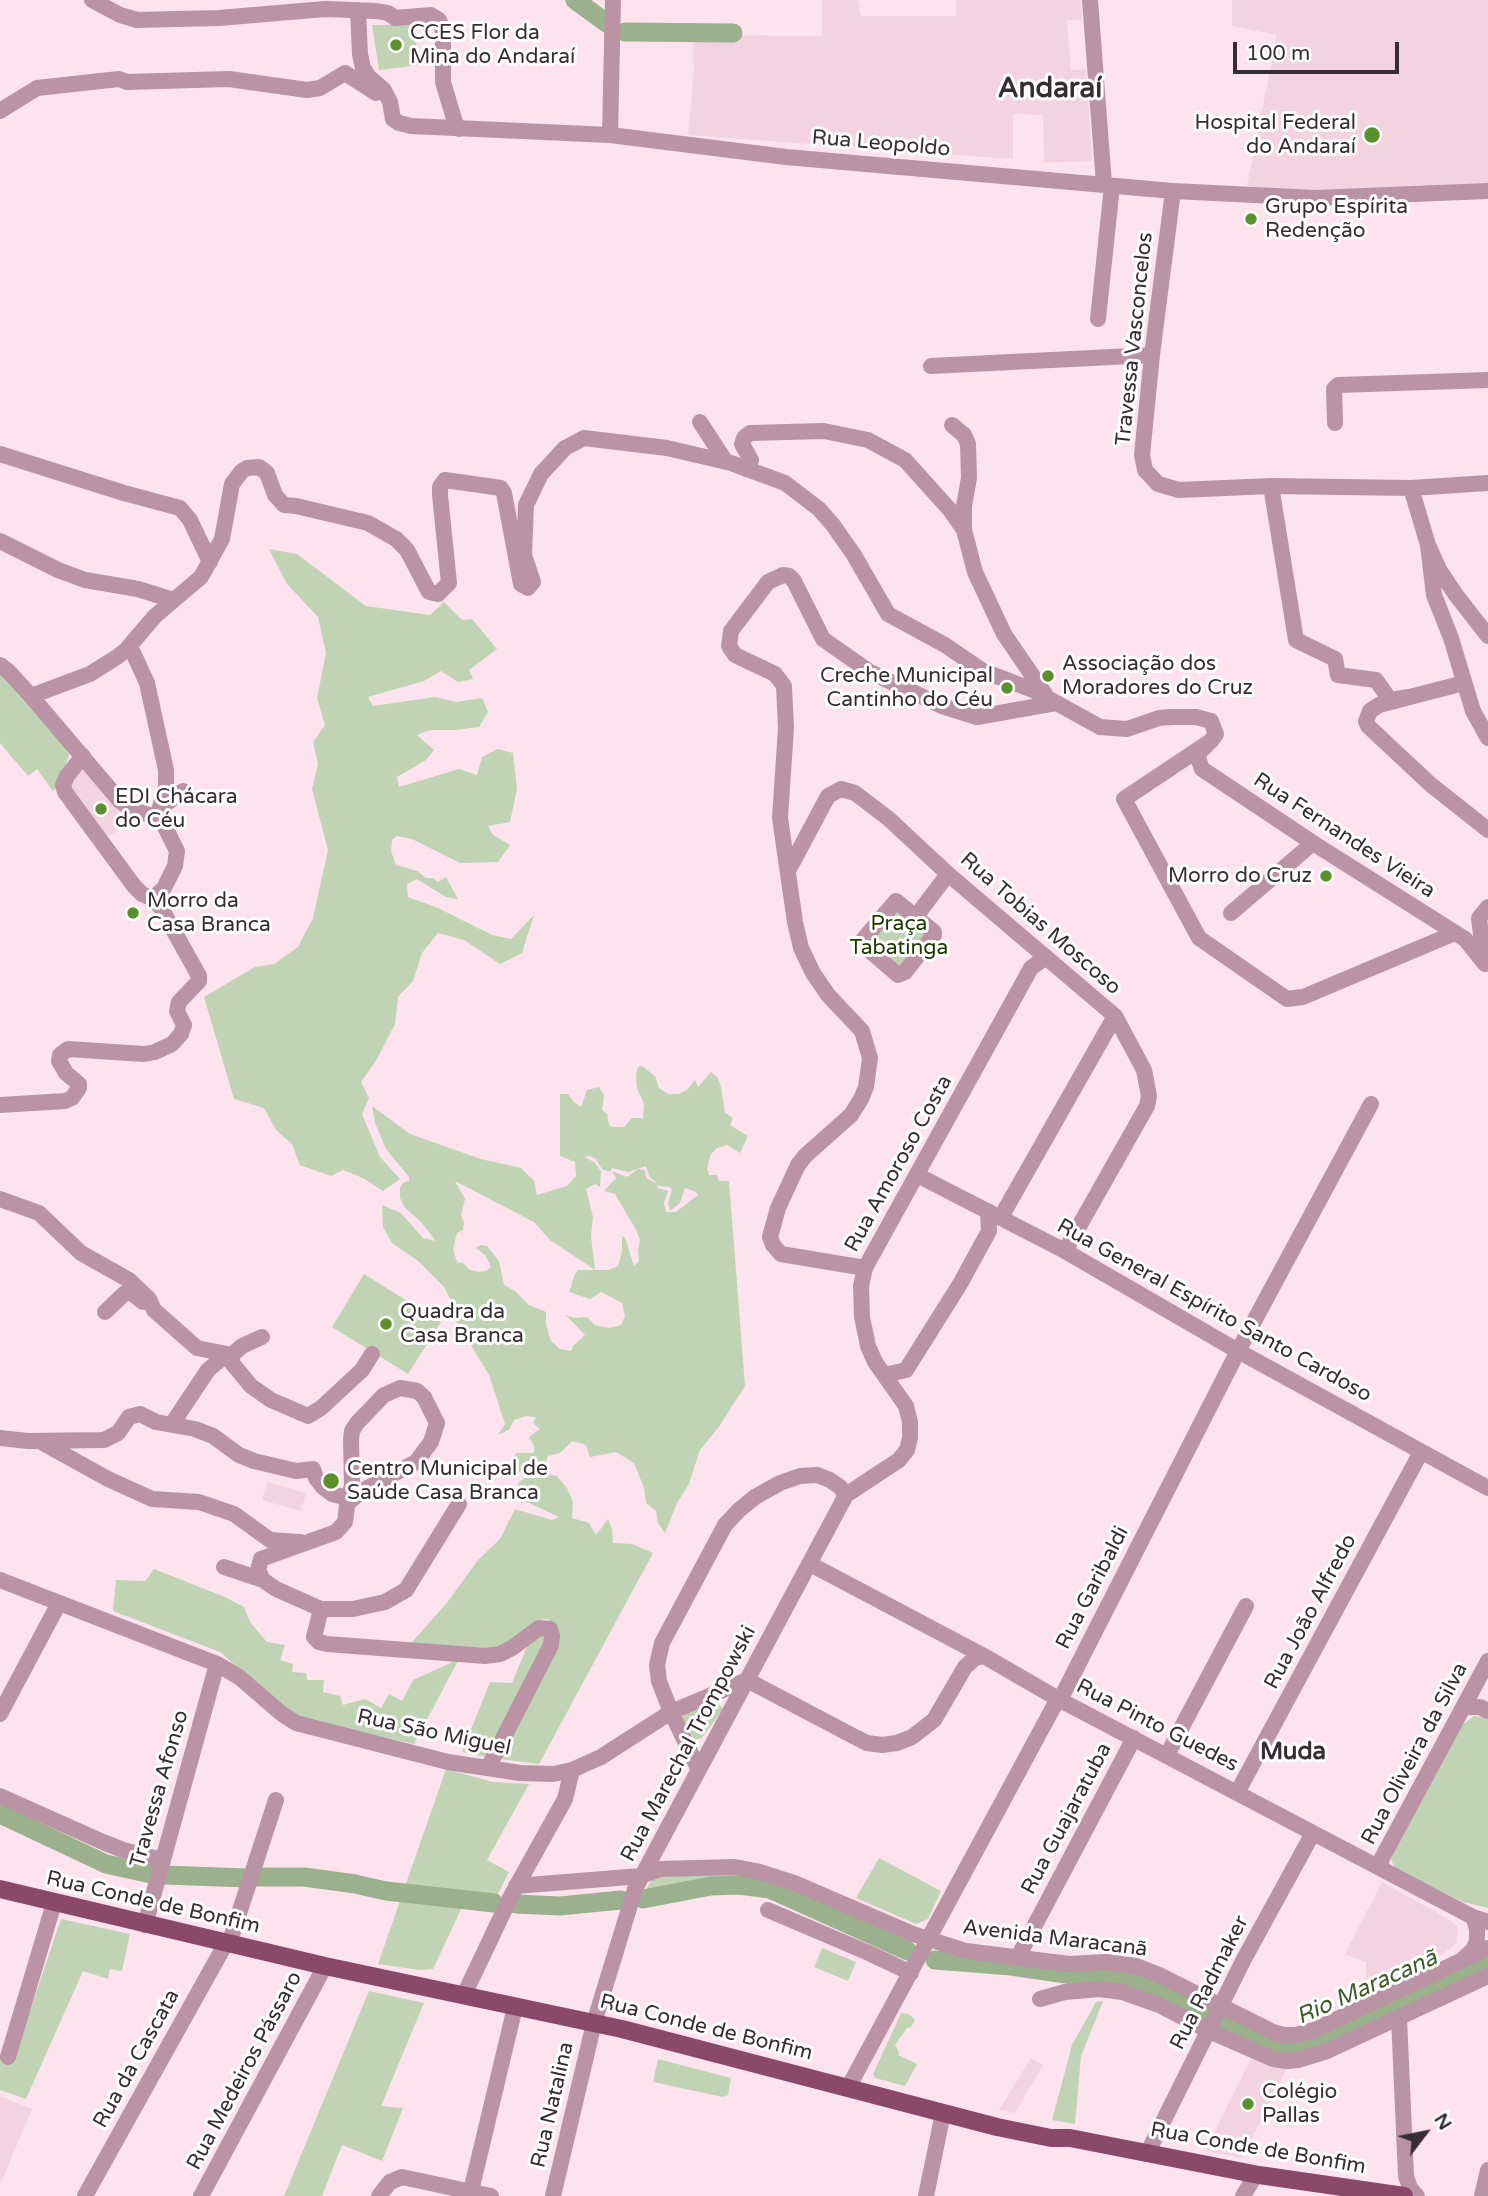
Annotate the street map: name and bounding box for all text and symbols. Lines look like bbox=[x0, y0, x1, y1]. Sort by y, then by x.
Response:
place label: CCES Flor da Mina do Andaraí bbox=[410, 20, 575, 70]
scale bar bbox=[1236, 28, 1402, 72]
marker: CCES Flor da Mina do Andaraí bbox=[388, 37, 404, 53]
text: 100 m bbox=[1246, 41, 1310, 66]
district label: Andaraí bbox=[998, 73, 1102, 107]
place label: Hospital Federal do Andaraí bbox=[1195, 110, 1356, 160]
street label: Rua Leopoldo bbox=[811, 125, 951, 163]
marker: Hospital Federal do Andaraí bbox=[1362, 125, 1382, 145]
place label: Grupo Espírita Redenção bbox=[1265, 194, 1408, 244]
marker: Grupo Espírita Redenção bbox=[1243, 211, 1259, 227]
street label: Travessa Vasconcelos bbox=[1111, 231, 1159, 447]
place label: Associação dos Moradores do Cruz bbox=[1062, 651, 1253, 701]
place label: Creche Municipal Cantinho do Céu bbox=[820, 663, 993, 713]
marker: Associação dos Moradores do Cruz bbox=[1040, 668, 1056, 684]
marker: Creche Municipal Cantinho do Céu bbox=[999, 680, 1015, 696]
street label: Rua Fernandes Vieira bbox=[1248, 768, 1440, 904]
place label: EDI Chácara do Céu bbox=[115, 784, 238, 834]
marker: EDI Chácara do Céu bbox=[93, 801, 109, 817]
street label: Rua Tobias Moscoso bbox=[955, 847, 1125, 1001]
place label: Morro do Cruz bbox=[1168, 863, 1312, 889]
marker: Morro do Cruz bbox=[1318, 868, 1334, 884]
place label: Morro da Casa Branca bbox=[147, 888, 271, 938]
marker: Morro da Casa Branca bbox=[125, 905, 141, 921]
park label: Praça Tabatinga bbox=[850, 911, 948, 961]
street label: Rua Amoroso Costa bbox=[840, 1071, 958, 1257]
street label: Rua General Espírito Santo Cardoso bbox=[1052, 1214, 1376, 1408]
place label: Quadra da Casa Branca bbox=[400, 1299, 524, 1349]
marker: Quadra da Casa Branca bbox=[378, 1316, 394, 1332]
place label: Centro Municipal de Saúde Casa Branca bbox=[347, 1456, 548, 1506]
marker: Centro Municipal de Saúde Casa Branca bbox=[321, 1471, 341, 1491]
street label: Rua Garibaldi bbox=[1051, 1522, 1135, 1654]
street label: Rua João Alfredo bbox=[1259, 1530, 1363, 1694]
street label: Rua Marechal Trompowski bbox=[616, 1622, 762, 1866]
street label: Rua Oliveira da Silva bbox=[1356, 1659, 1474, 1849]
street label: Rua Pinto Guedes bbox=[1072, 1674, 1242, 1778]
street label: Rua São Miguel bbox=[355, 1704, 513, 1762]
street label: Travessa Afonso bbox=[125, 1707, 195, 1871]
street label: Rua Guajaratuba bbox=[1016, 1739, 1118, 1899]
district label: Muda bbox=[1260, 1739, 1326, 1767]
street label: Rua Conde de Bonfim bbox=[44, 1866, 262, 1940]
street label: Rua Radmaker bbox=[1165, 1912, 1255, 2054]
street label: Avenida Maracanã bbox=[961, 1915, 1149, 1963]
water label: Rio Maracanã bbox=[1292, 1945, 1442, 2031]
street label: Rua Medeiros Pássaro bbox=[182, 1967, 308, 2175]
street label: Rua da Cascata bbox=[89, 1985, 185, 2133]
street label: Rua Conde de Bonfim bbox=[597, 1989, 815, 2067]
street label: Rua Natalina bbox=[526, 2040, 580, 2170]
place label: Colégio Pallas bbox=[1262, 2079, 1337, 2129]
marker: Colégio Pallas bbox=[1240, 2096, 1256, 2112]
north arrow bbox=[1390, 2098, 1460, 2168]
text: N bbox=[1429, 2110, 1456, 2134]
street label: Rua Conde de Bonfim bbox=[1148, 2118, 1368, 2180]

